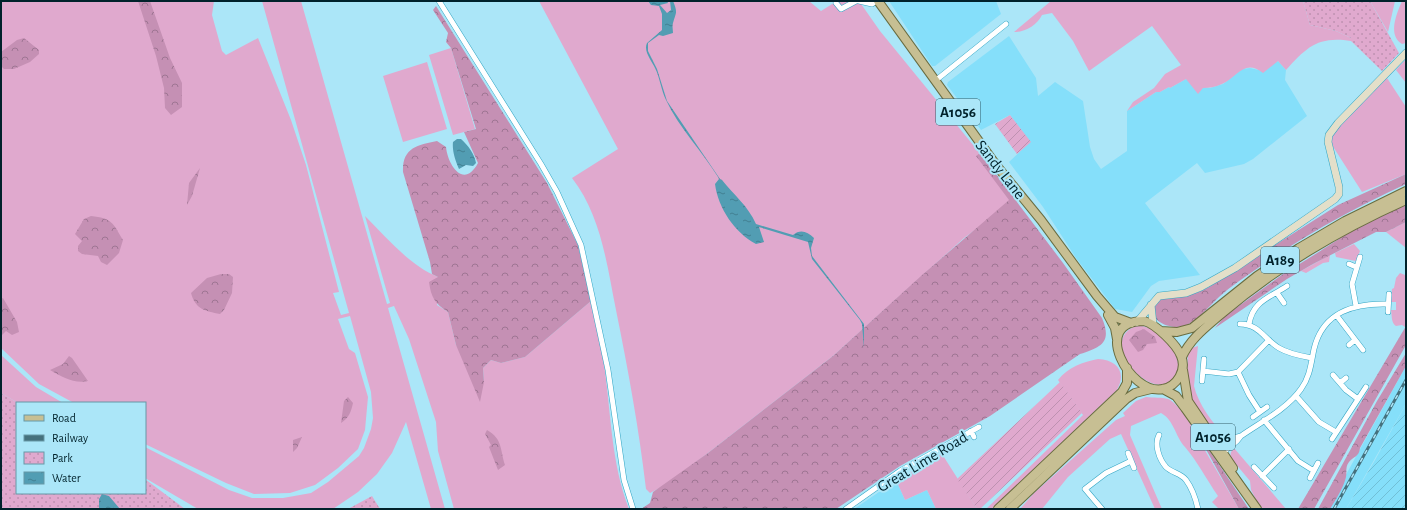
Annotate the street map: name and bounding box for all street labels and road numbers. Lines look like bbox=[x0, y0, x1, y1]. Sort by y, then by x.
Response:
road number: A1056 bbox=[936, 99, 980, 125]
street label: Sandy Lane bbox=[972, 137, 1028, 203]
road number: A189 bbox=[1261, 247, 1299, 273]
road number: A1056 bbox=[1191, 424, 1235, 450]
street label: Great Lime Road bbox=[875, 429, 970, 495]

